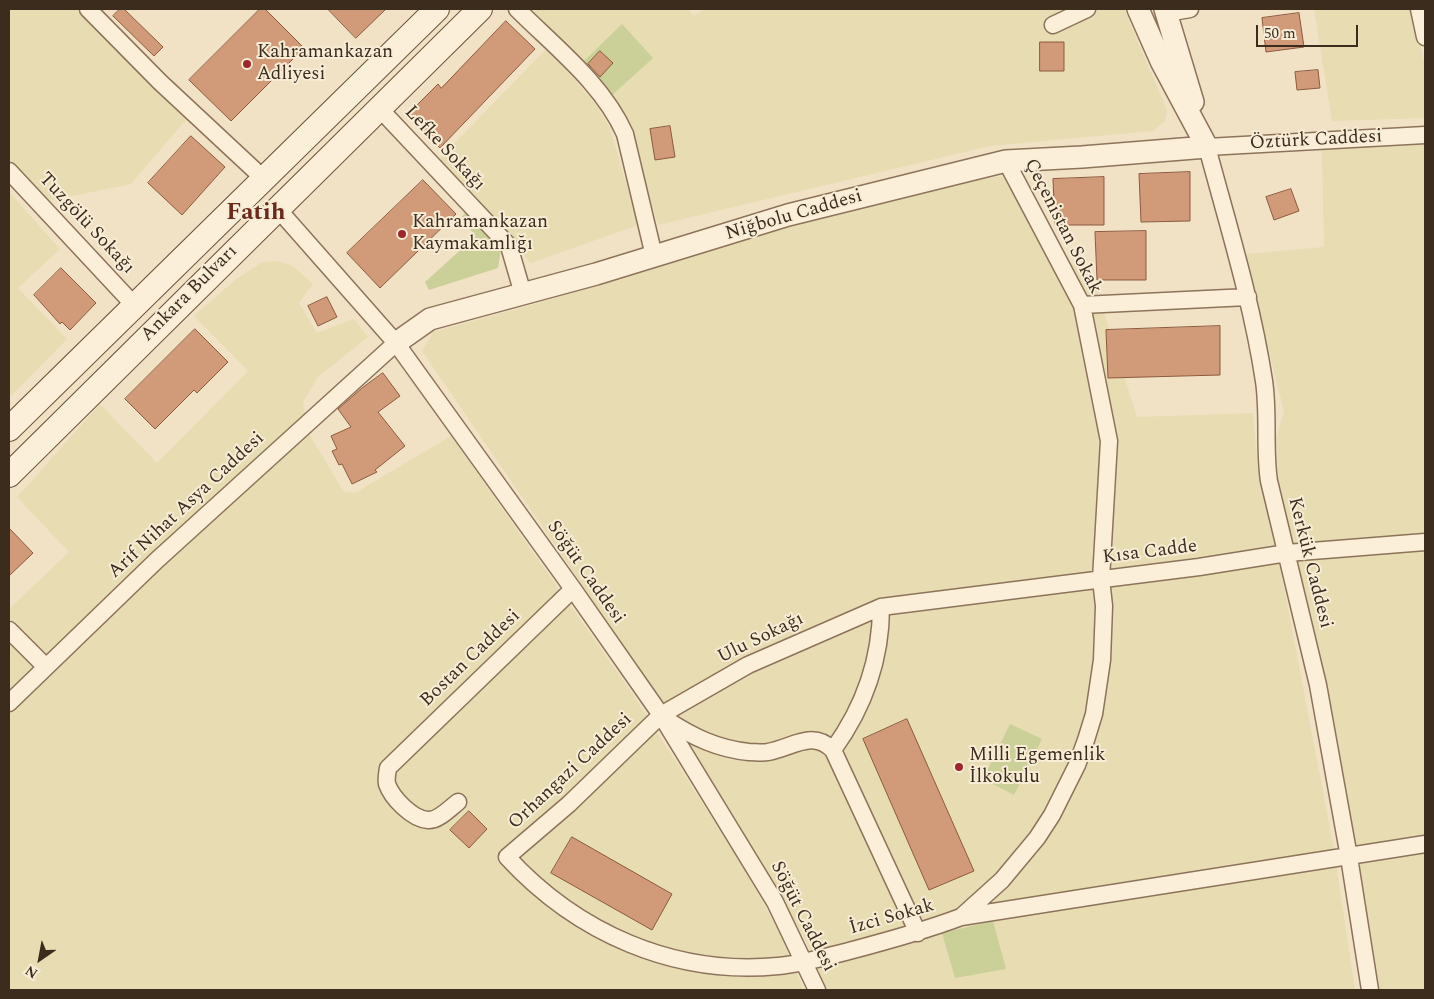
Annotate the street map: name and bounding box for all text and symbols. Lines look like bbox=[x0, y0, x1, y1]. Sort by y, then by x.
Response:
scale bar bbox=[1259, 15, 1362, 47]
text: 50 m bbox=[1264, 22, 1296, 45]
place label: Kahramankazan Adliyesi bbox=[257, 42, 393, 86]
marker: Kahramankazan Adliyesi bbox=[241, 58, 253, 70]
street label: Lefke Sokağı bbox=[399, 102, 489, 196]
street label: Öztürk Caddesi bbox=[1249, 126, 1383, 156]
street label: Çeçenistan Sokak bbox=[1018, 155, 1106, 299]
street label: Tuzgölü Sokağı bbox=[33, 169, 139, 279]
street label: Niğbolu Caddesi bbox=[723, 186, 865, 246]
district label: Fatih bbox=[226, 200, 286, 228]
place label: Kahramankazan Kaymakamlığı bbox=[412, 212, 548, 256]
marker: Kahramankazan Kaymakamlığı bbox=[396, 228, 408, 240]
street label: Ankara Bulvarı bbox=[137, 241, 243, 347]
street label: Arif Nihat Asya Caddesi bbox=[104, 428, 270, 584]
street label: Kerkük Caddesi bbox=[1282, 495, 1336, 631]
street label: Söğüt Caddesi bbox=[541, 517, 629, 629]
street label: Kısa Cadde bbox=[1101, 536, 1199, 570]
street label: Bostan Caddesi bbox=[416, 605, 526, 713]
street label: Ulu Sokağı bbox=[714, 608, 808, 670]
street label: Orhangazi Caddesi bbox=[504, 709, 638, 835]
place label: Milli Egemenlik İlkokulu bbox=[969, 745, 1106, 789]
marker: Milli Egemenlik İlkokulu bbox=[953, 761, 965, 773]
street label: Söğüt Caddesi bbox=[764, 858, 840, 976]
street label: İzci Sokak bbox=[847, 895, 937, 941]
north arrow bbox=[15, 934, 65, 984]
text: N bbox=[21, 960, 42, 984]

